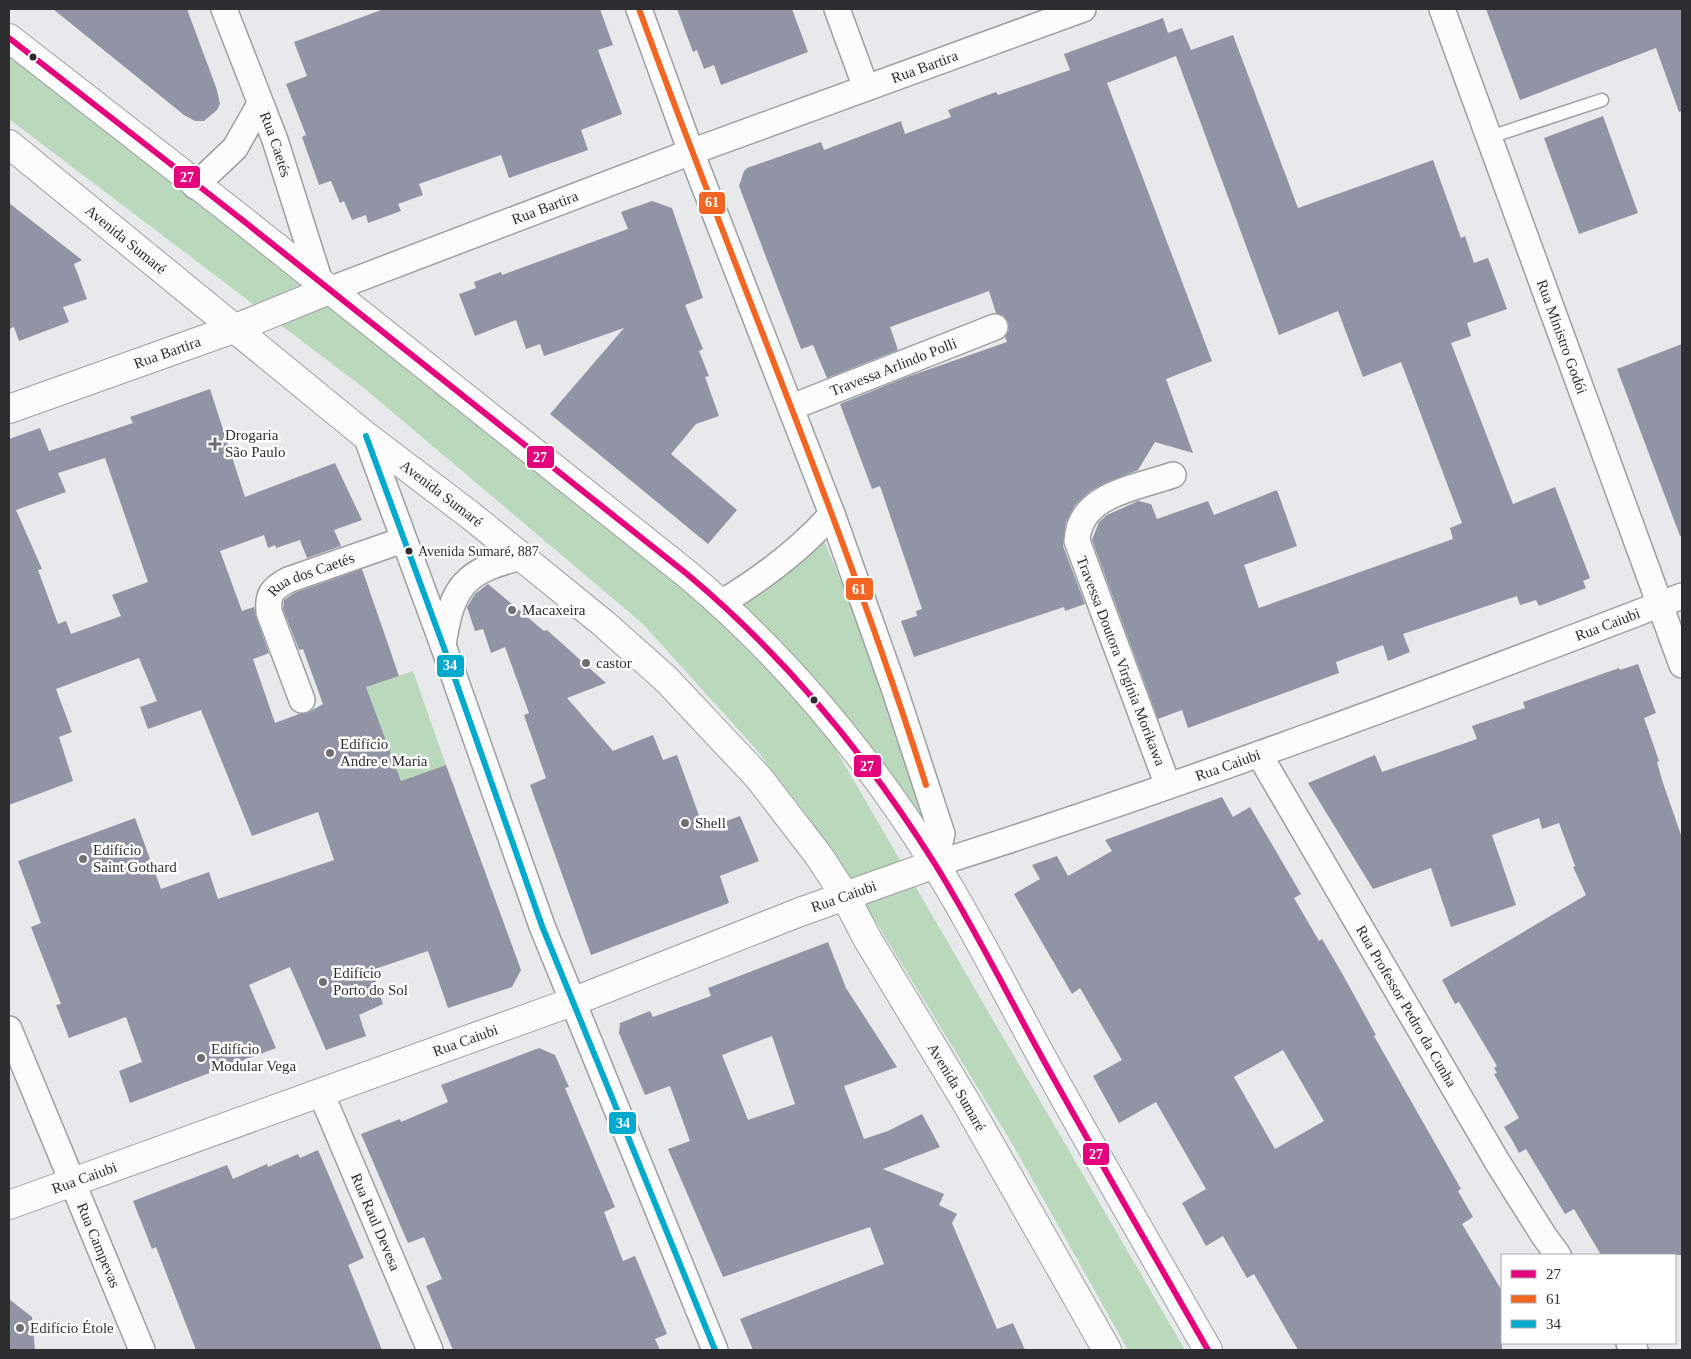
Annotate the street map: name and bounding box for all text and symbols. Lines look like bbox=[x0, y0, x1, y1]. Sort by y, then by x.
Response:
street label: Rua Bartira bbox=[889, 47, 960, 86]
unlabelled marker bbox=[28, 52, 38, 62]
street label: Rua Caetés bbox=[257, 110, 294, 179]
line badge: 27 bbox=[173, 165, 201, 189]
text: 27 bbox=[180, 170, 194, 185]
street label: Rua Bartira bbox=[509, 188, 581, 228]
line badge: 61 bbox=[698, 191, 726, 215]
text: 61 bbox=[705, 195, 719, 210]
street label: Avenida Sumaré bbox=[82, 202, 170, 277]
street label: Rua Ministro Godói bbox=[1534, 277, 1590, 396]
street label: Rua Bartira bbox=[132, 333, 203, 372]
street label: Travessa Arlindo Polli bbox=[828, 335, 959, 399]
place label: Drogaria São Paulo bbox=[225, 427, 285, 460]
marker: Drogaria São Paulo bbox=[209, 438, 221, 450]
line badge: 27 bbox=[526, 445, 555, 469]
text: 27 bbox=[533, 450, 547, 465]
street label: Avenida Sumaré bbox=[397, 457, 486, 530]
place label: Avenida Sumaré, 887 bbox=[418, 544, 539, 559]
marker: Avenida Sumaré, 887 bbox=[404, 546, 414, 556]
street label: Rua dos Caetés bbox=[264, 550, 357, 599]
street label: Travessa Doutora Virgínia Morikawa bbox=[1074, 554, 1169, 768]
line badge: 61 bbox=[845, 577, 874, 601]
text: 61 bbox=[852, 582, 866, 597]
place label: Macaxeira bbox=[522, 602, 586, 618]
marker: Macaxeira bbox=[506, 604, 518, 616]
street label: Rua Caiubi bbox=[1573, 605, 1642, 644]
line badge: 34 bbox=[436, 654, 465, 678]
place label: castor bbox=[596, 655, 632, 671]
marker: castor bbox=[580, 657, 592, 669]
text: 34 bbox=[443, 658, 457, 673]
unlabelled marker bbox=[809, 695, 819, 705]
place label: Edifício Andre e Maria bbox=[340, 736, 428, 769]
street label: Rua Caiubi bbox=[1193, 746, 1262, 784]
marker: Edifício Andre e Maria bbox=[324, 747, 336, 759]
line badge: 27 bbox=[853, 754, 882, 778]
text: 27 bbox=[860, 759, 874, 774]
place label: Shell bbox=[695, 815, 726, 831]
marker: Shell bbox=[679, 817, 691, 829]
place label: Edifício Saint Gothard bbox=[93, 842, 177, 875]
marker: Edifício Saint Gothard bbox=[77, 853, 89, 865]
street label: Rua Caiubi bbox=[809, 878, 878, 915]
street label: Rua Professor Pedro da Cunha bbox=[1353, 923, 1460, 1090]
place label: Edifício Porto do Sol bbox=[333, 965, 408, 998]
marker: Edifício Porto do Sol bbox=[317, 976, 329, 988]
street label: Rua Caiubi bbox=[431, 1021, 500, 1060]
street label: Avenida Sumaré bbox=[924, 1040, 989, 1134]
place label: Edifício Modular Vega bbox=[211, 1041, 296, 1074]
marker: Edifício Modular Vega bbox=[195, 1052, 207, 1064]
line badge: 34 bbox=[608, 1111, 637, 1135]
text: 34 bbox=[616, 1116, 630, 1131]
line badge: 27 bbox=[1082, 1142, 1110, 1166]
text: 27 bbox=[1089, 1147, 1103, 1162]
street label: Rua Caiubi bbox=[50, 1159, 119, 1197]
street label: Rua Raul Devesa bbox=[348, 1171, 404, 1273]
street label: Rua Campevas bbox=[74, 1200, 123, 1290]
legend bbox=[1501, 1254, 1676, 1344]
text: 27 bbox=[1546, 1266, 1562, 1282]
text: 61 bbox=[1546, 1291, 1561, 1307]
text: 34 bbox=[1546, 1316, 1562, 1332]
place label: Edifício Étole bbox=[30, 1320, 114, 1336]
marker: Edifício Étole bbox=[14, 1322, 26, 1334]

